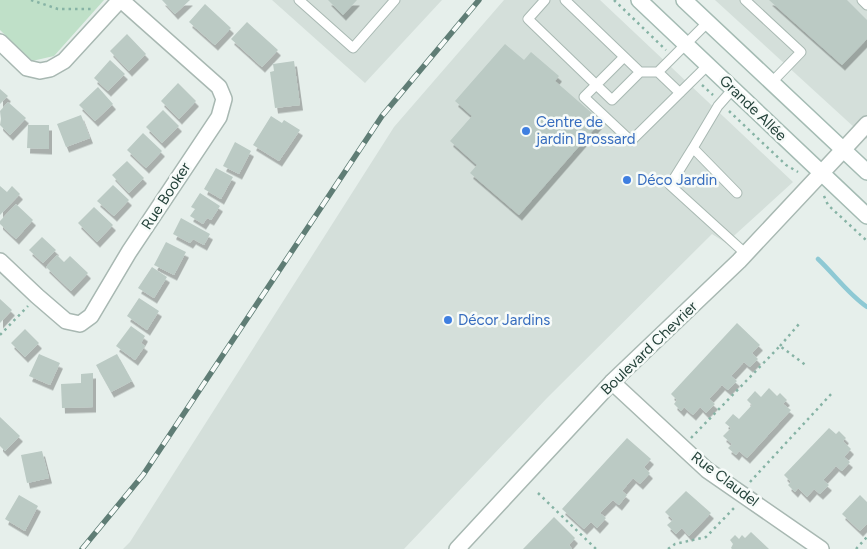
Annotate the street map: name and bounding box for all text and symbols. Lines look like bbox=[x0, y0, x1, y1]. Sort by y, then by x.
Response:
street label: Grande Allée bbox=[716, 72, 790, 144]
place label: Centre de jardin Brossard bbox=[535, 113, 636, 148]
marker: Centre de jardin Brossard bbox=[520, 125, 532, 137]
street label: Rue Booker bbox=[138, 159, 194, 233]
place label: Déco Jardin bbox=[637, 171, 717, 189]
marker: Déco Jardin bbox=[621, 174, 633, 186]
street label: Boulevard Chevrier bbox=[597, 297, 701, 399]
place label: Décor Jardins bbox=[458, 311, 550, 329]
marker: Décor Jardins bbox=[442, 314, 454, 326]
street label: Rue Claudel bbox=[688, 448, 762, 510]

